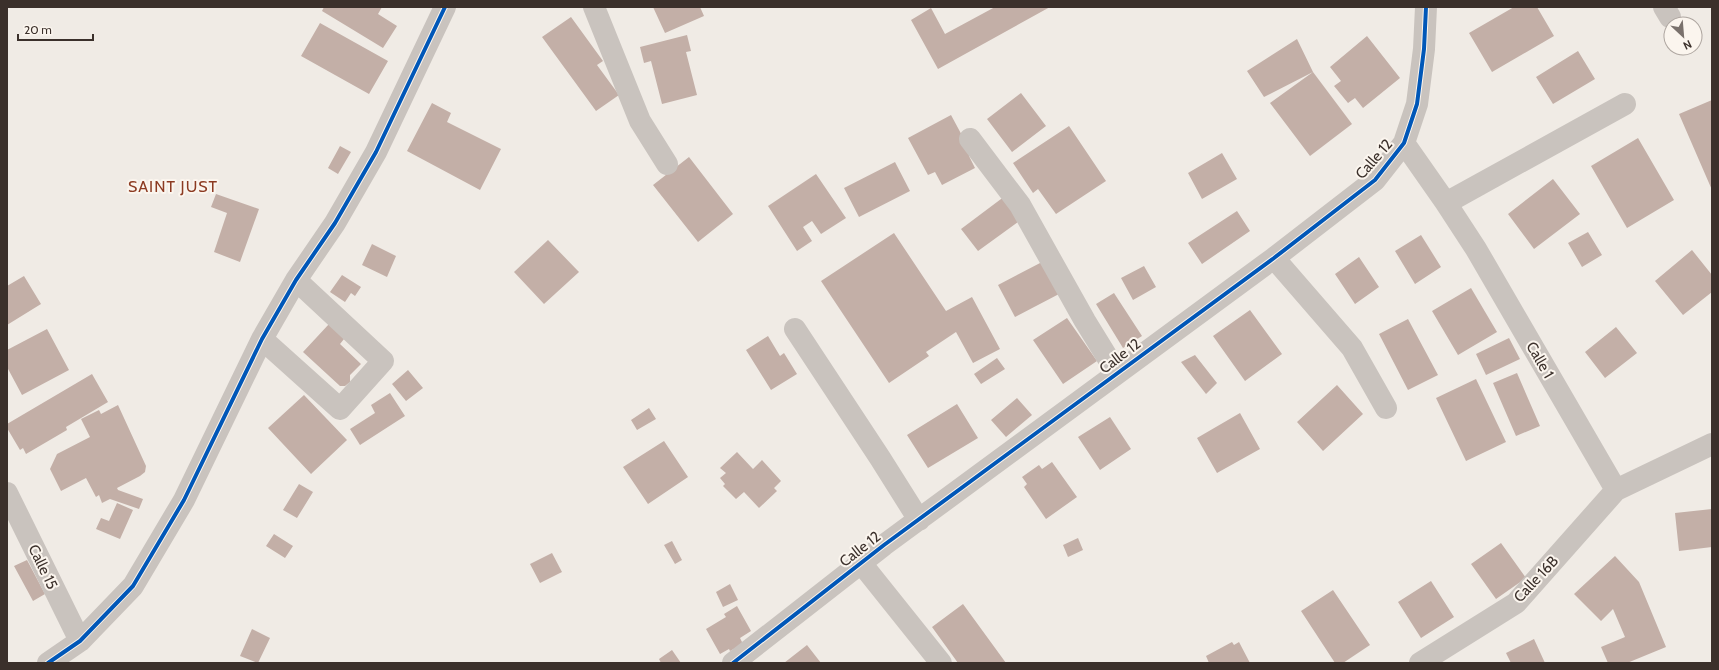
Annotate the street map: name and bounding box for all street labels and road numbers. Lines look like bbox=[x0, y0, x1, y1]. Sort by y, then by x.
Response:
street label: Calle 12 bbox=[1352, 135, 1396, 183]
street label: Calle 12 bbox=[1096, 335, 1144, 377]
street label: Calle 1 bbox=[1522, 338, 1558, 382]
street label: Calle 12 bbox=[836, 527, 884, 571]
street label: Calle 15 bbox=[24, 542, 62, 592]
street label: Calle 16B bbox=[1510, 552, 1562, 606]

